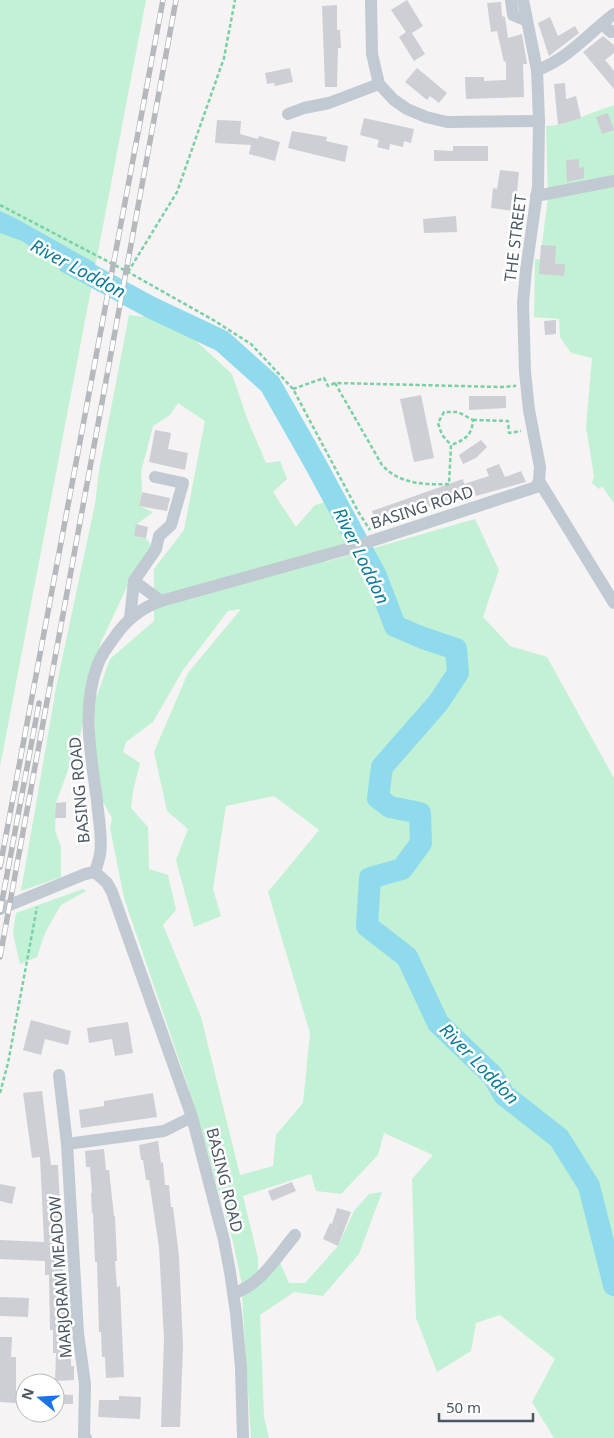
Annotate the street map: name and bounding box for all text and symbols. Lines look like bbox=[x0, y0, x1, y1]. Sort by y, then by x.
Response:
street label: THE STREET bbox=[499, 193, 531, 283]
water label: River Loddon bbox=[27, 233, 130, 303]
street label: BASING ROAD bbox=[368, 480, 476, 534]
water label: River Loddon bbox=[328, 503, 396, 608]
street label: BASING ROAD bbox=[63, 736, 95, 844]
water label: River Loddon bbox=[435, 1017, 525, 1109]
street label: BASING ROAD bbox=[201, 1126, 249, 1234]
street label: MARJORAM MEADOW bbox=[43, 1195, 77, 1359]
north arrow bbox=[15, 1373, 65, 1423]
text: N bbox=[16, 1385, 38, 1402]
scale bar bbox=[439, 1390, 533, 1422]
text: 50 m bbox=[446, 1397, 481, 1417]

